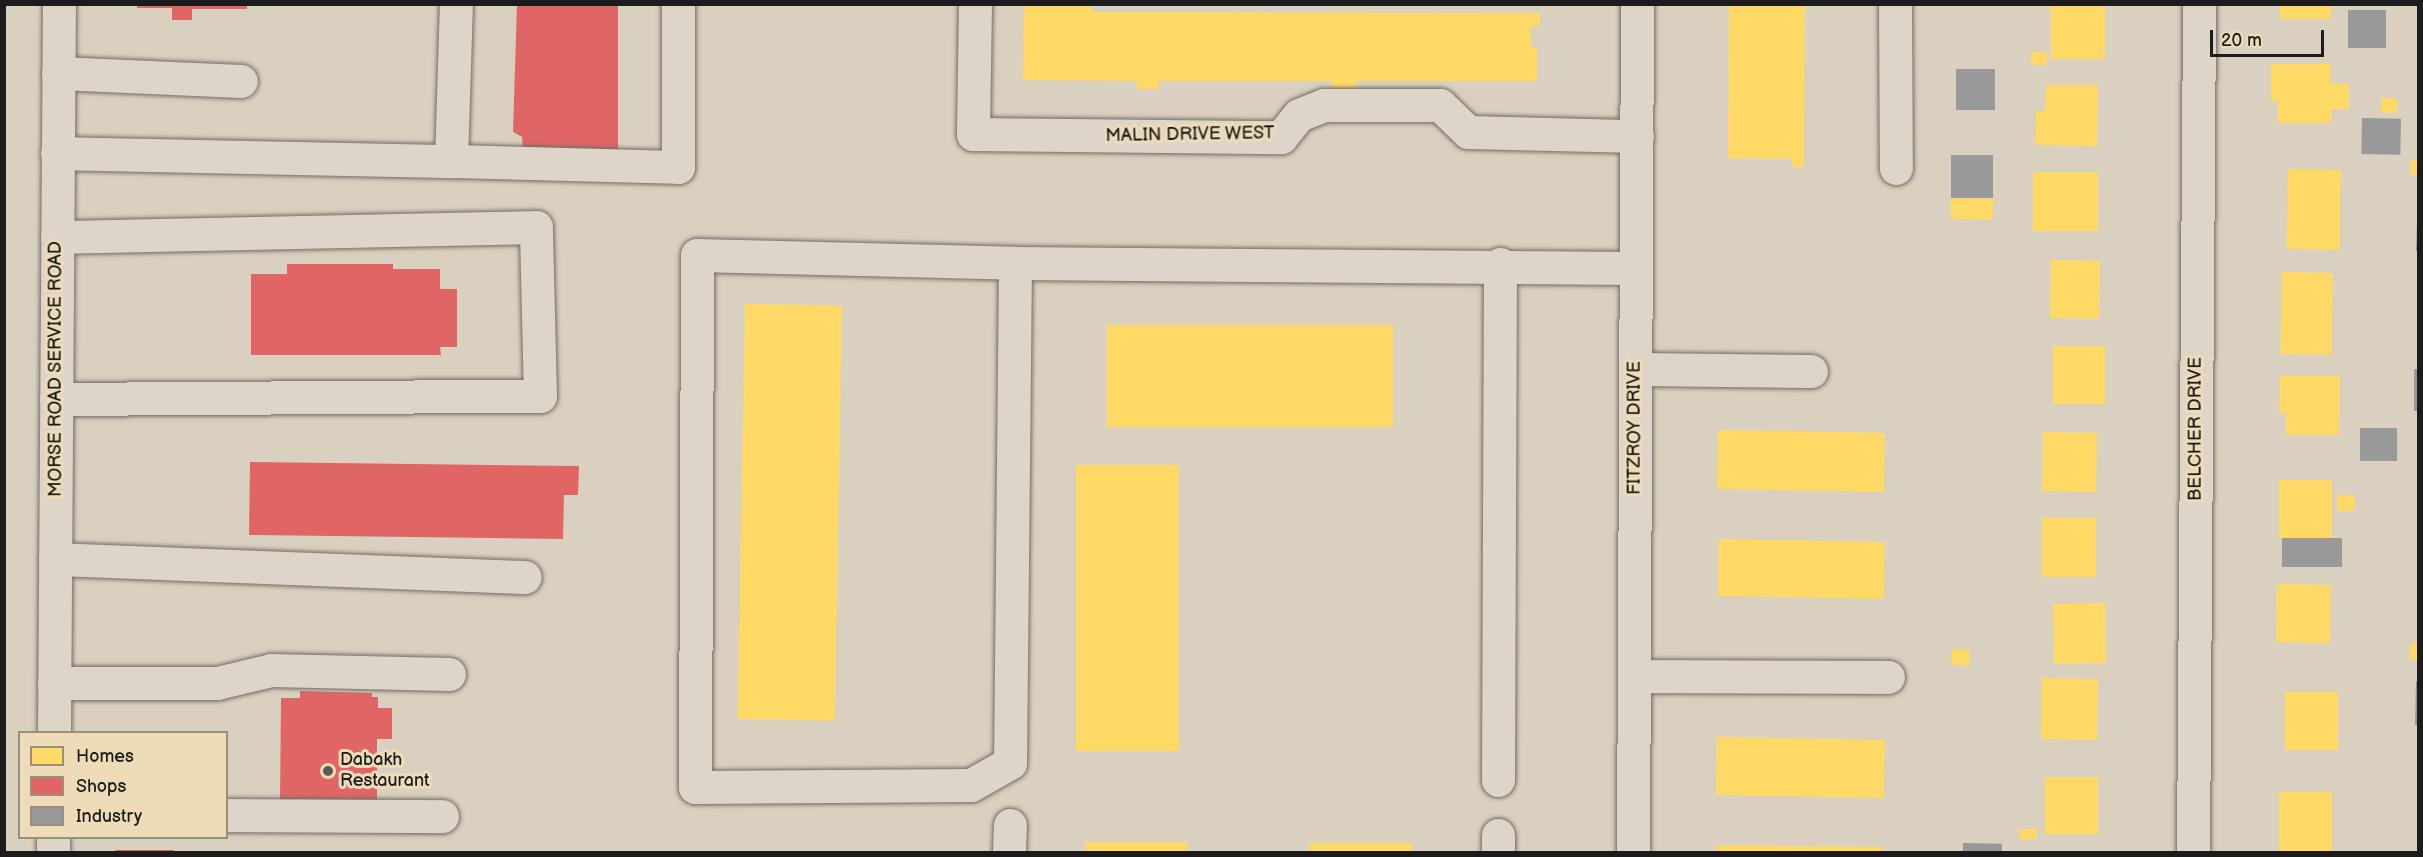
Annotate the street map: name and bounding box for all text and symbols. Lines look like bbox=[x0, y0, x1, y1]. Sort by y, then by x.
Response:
scale bar bbox=[2213, 18, 2327, 56]
text: 20 m bbox=[2221, 30, 2262, 51]
street label: MALIN DRIVE WEST bbox=[1105, 123, 1275, 147]
street label: MORSE ROAD SERVICE ROAD bbox=[45, 241, 67, 497]
street label: BELCHER DRIVE bbox=[2185, 357, 2207, 501]
street label: FITZROY DRIVE bbox=[1624, 361, 1646, 495]
legend bbox=[18, 731, 228, 839]
text: Homes bbox=[76, 746, 134, 767]
place label: Dabakh Restaurant bbox=[340, 750, 430, 792]
marker: Dabakh Restaurant bbox=[321, 764, 335, 778]
text: Shops bbox=[76, 776, 126, 797]
text: Industry bbox=[76, 806, 142, 827]

